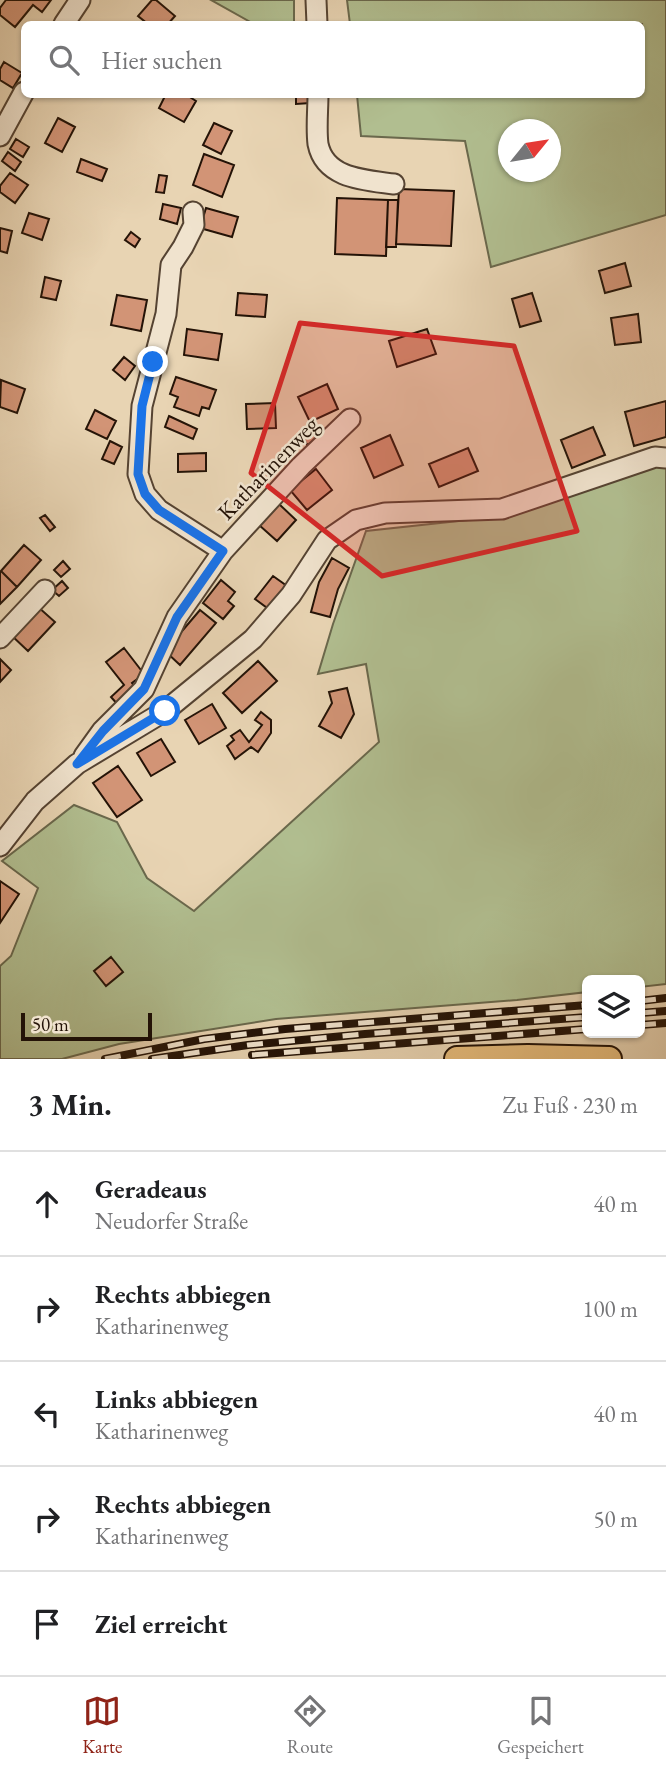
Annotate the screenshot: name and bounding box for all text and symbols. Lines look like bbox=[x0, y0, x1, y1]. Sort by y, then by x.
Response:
search box bbox=[21, 21, 645, 98]
icon: search bbox=[45, 41, 83, 79]
text: Hier suchen bbox=[101, 43, 222, 77]
north arrow bbox=[498, 119, 561, 182]
route end bbox=[137, 346, 168, 377]
street label: Katharinenweg bbox=[211, 409, 326, 526]
route start bbox=[149, 695, 180, 726]
map controls bbox=[582, 975, 645, 1038]
button: layers bbox=[582, 975, 645, 1038]
scale bar bbox=[21, 1010, 152, 1042]
text: 50 m bbox=[32, 1012, 69, 1037]
text: 3 Min. bbox=[28, 1085, 112, 1124]
text: Zu Fuß · 230 m bbox=[503, 1090, 638, 1120]
text: Geradeaus bbox=[95, 1172, 207, 1206]
icon: ahead bbox=[28, 1185, 66, 1223]
text: 40 m bbox=[593, 1189, 638, 1219]
text: Neudorfer Straße bbox=[95, 1206, 248, 1236]
text: Rechts abbiegen bbox=[95, 1277, 271, 1311]
icon: right bbox=[28, 1290, 66, 1328]
text: 100 m bbox=[582, 1294, 638, 1324]
text: Katharinenweg bbox=[95, 1311, 228, 1341]
text: Links abbiegen bbox=[95, 1382, 258, 1416]
icon: left bbox=[28, 1395, 66, 1433]
text: 40 m bbox=[593, 1399, 638, 1429]
text: Katharinenweg bbox=[95, 1416, 228, 1446]
text: Rechts abbiegen bbox=[95, 1487, 271, 1521]
icon: right bbox=[28, 1500, 66, 1538]
text: 50 m bbox=[593, 1504, 638, 1534]
text: Katharinenweg bbox=[95, 1521, 228, 1551]
icon: arrive bbox=[28, 1605, 66, 1643]
text: Ziel erreicht bbox=[95, 1607, 227, 1641]
tab: Karte bbox=[82, 1692, 122, 1759]
tab: Route bbox=[287, 1692, 333, 1759]
tab: Gespeichert bbox=[497, 1692, 584, 1759]

